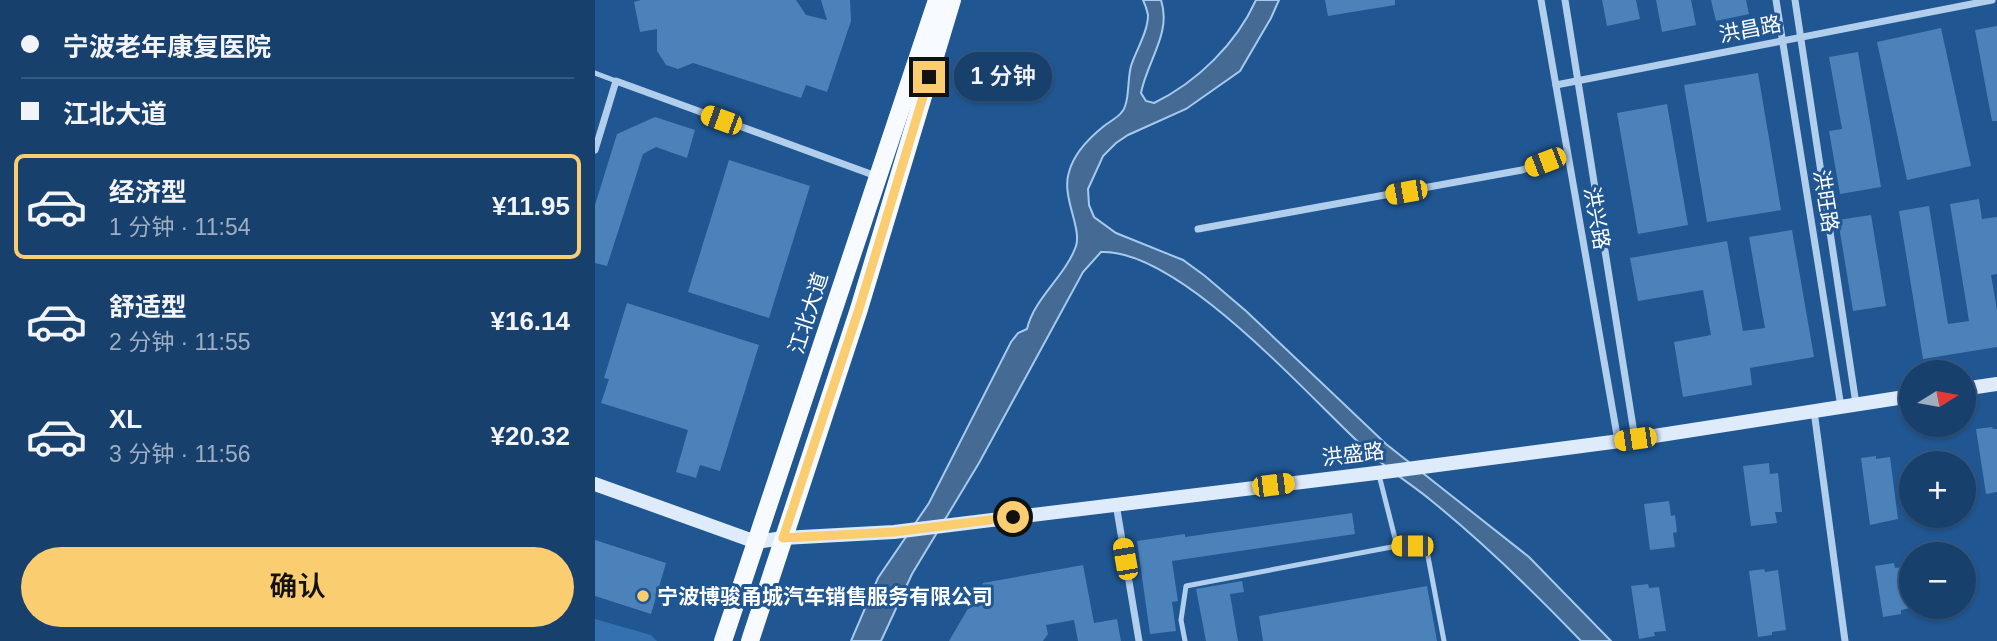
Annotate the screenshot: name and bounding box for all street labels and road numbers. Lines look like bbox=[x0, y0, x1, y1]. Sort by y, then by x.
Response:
street label: 洪昌路 bbox=[1717, 12, 1783, 46]
street label: 洪旺路 bbox=[1810, 168, 1842, 234]
street label: 洪兴路 bbox=[1580, 185, 1614, 251]
street label: 江北大道 bbox=[784, 270, 832, 356]
street label: 洪盛路 bbox=[1320, 439, 1386, 469]

